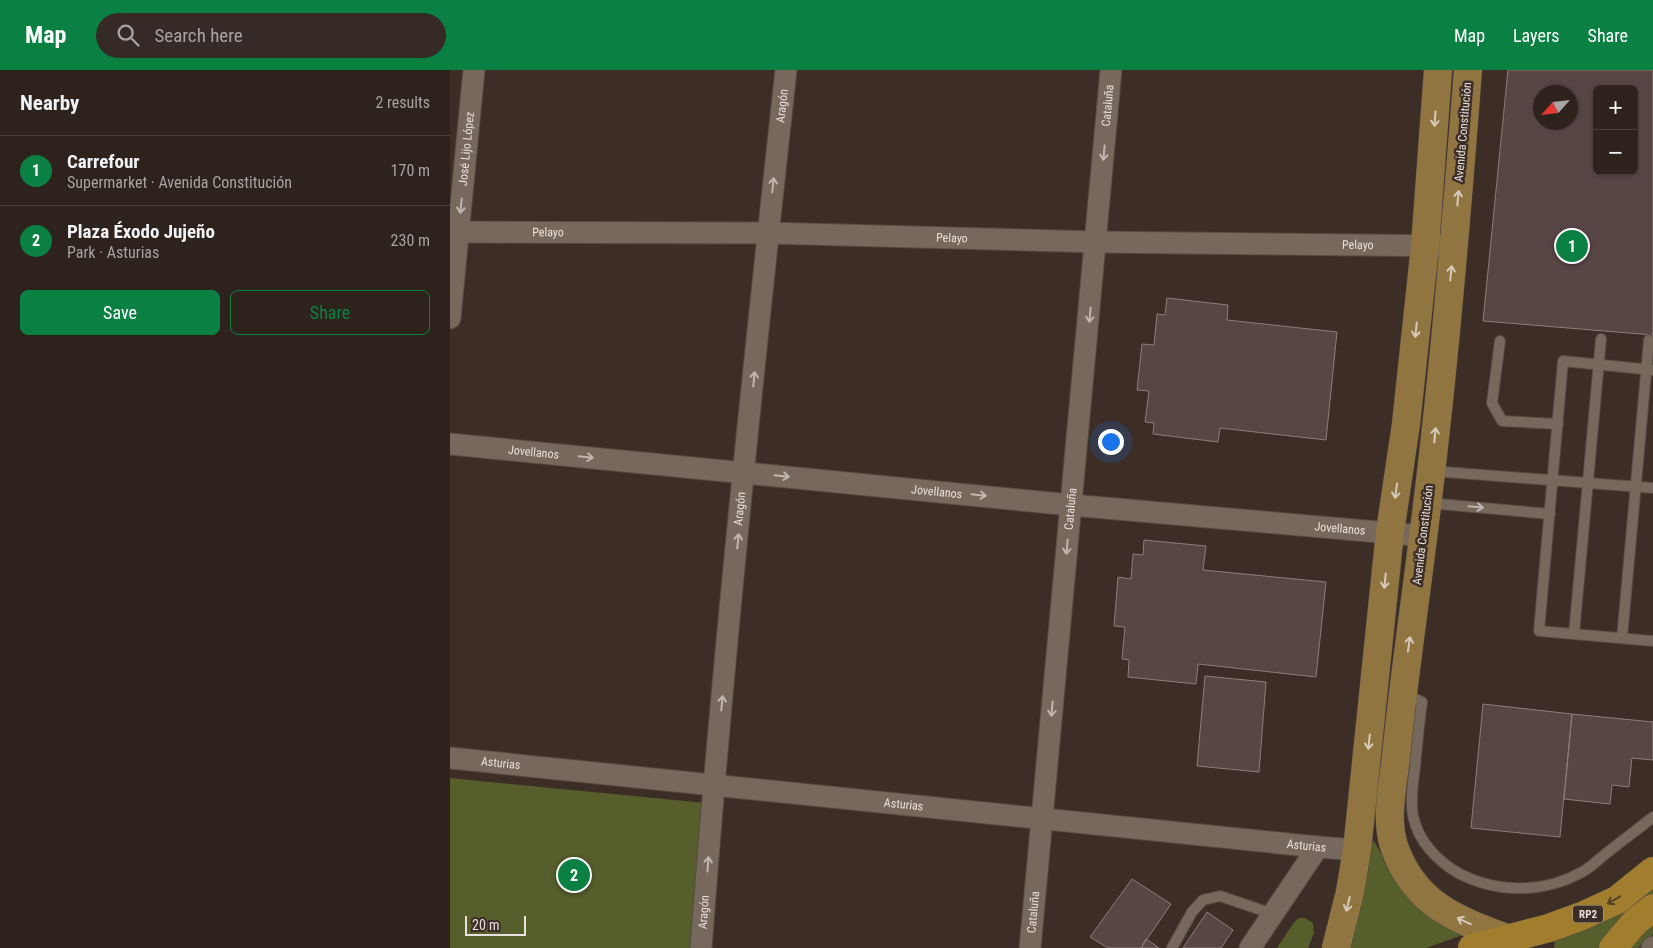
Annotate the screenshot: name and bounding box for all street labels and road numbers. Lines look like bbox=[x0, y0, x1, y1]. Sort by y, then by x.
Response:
street label: Avenida Constitución bbox=[1452, 81, 1474, 183]
street label: Cataluña bbox=[1099, 84, 1117, 127]
street label: Aragón bbox=[773, 88, 791, 123]
street label: José Lijo López bbox=[456, 111, 477, 186]
street label: Pelayo bbox=[532, 225, 564, 239]
street label: Pelayo bbox=[936, 231, 968, 245]
street label: Pelayo bbox=[1342, 238, 1374, 252]
street label: Jovellanos bbox=[508, 443, 560, 462]
street label: Jovellanos bbox=[911, 482, 963, 501]
street label: Avenida Constitución bbox=[1410, 484, 1436, 586]
street label: Cataluña bbox=[1062, 487, 1079, 530]
street label: Aragón bbox=[731, 491, 748, 526]
street label: Jovellanos bbox=[1314, 519, 1366, 538]
street label: Asturias bbox=[480, 754, 521, 772]
street label: Asturias bbox=[883, 796, 924, 813]
street label: Asturias bbox=[1286, 837, 1327, 855]
street label: Cataluña bbox=[1024, 890, 1042, 934]
street label: Aragón bbox=[695, 894, 712, 930]
road number: RP2 bbox=[1573, 906, 1603, 922]

